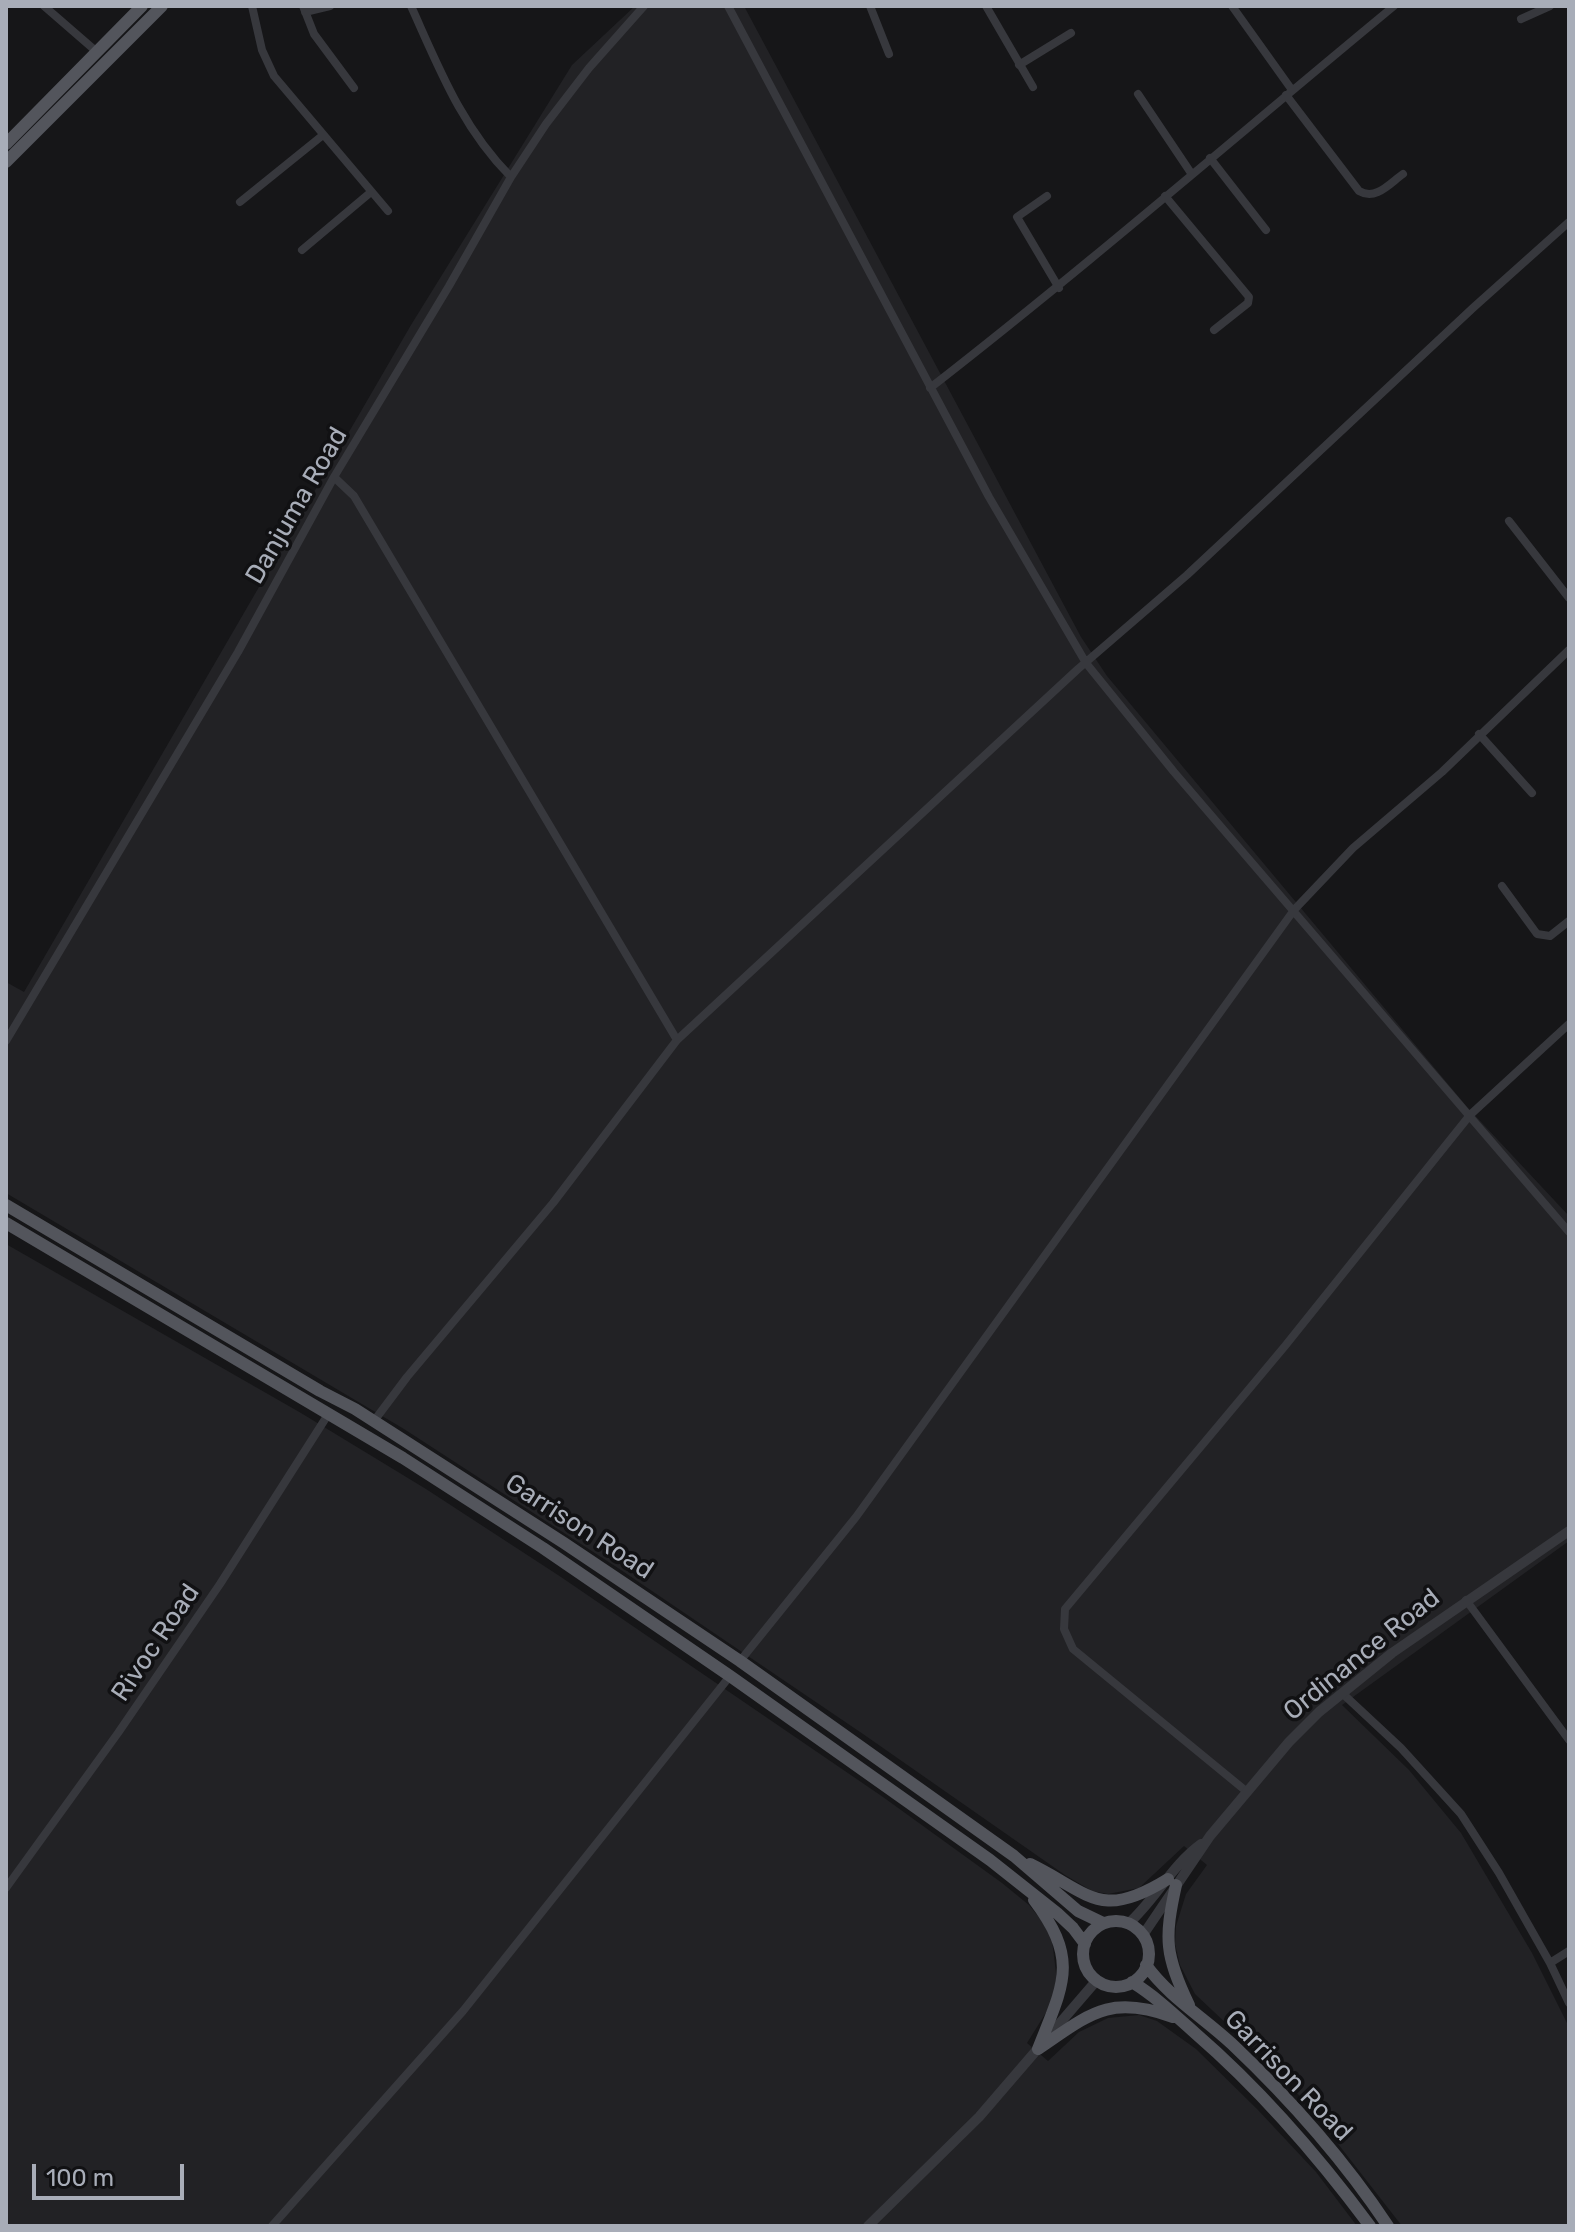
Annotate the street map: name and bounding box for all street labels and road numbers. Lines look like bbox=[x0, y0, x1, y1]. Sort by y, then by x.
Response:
street label: Danjuma Road bbox=[240, 422, 354, 590]
street label: Garrison Road bbox=[499, 1468, 659, 1586]
street label: Rivoc Road bbox=[105, 1579, 207, 1707]
street label: Ordinance Road bbox=[1278, 1583, 1446, 1727]
street label: Garrison Road bbox=[1218, 2004, 1358, 2148]

